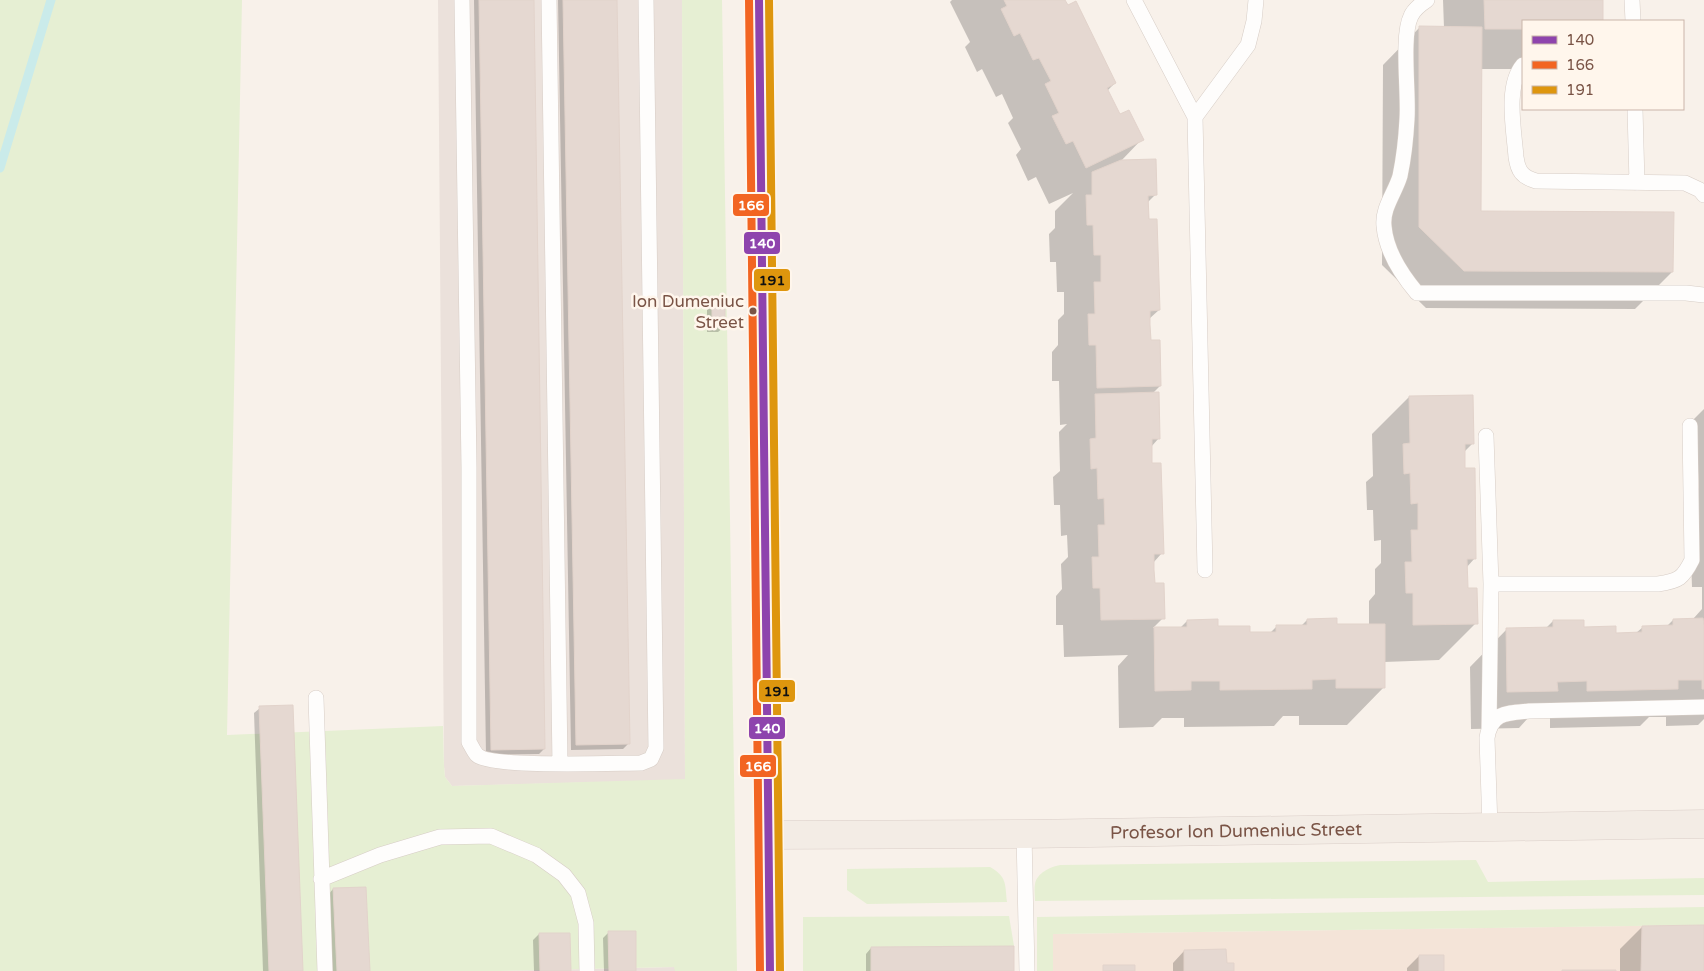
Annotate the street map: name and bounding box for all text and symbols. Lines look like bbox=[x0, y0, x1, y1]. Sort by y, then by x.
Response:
legend bbox=[1522, 20, 1684, 110]
text: 140 bbox=[1566, 31, 1594, 49]
text: 166 bbox=[1566, 56, 1594, 74]
text: 191 bbox=[1566, 81, 1594, 99]
line badge: 166 bbox=[732, 193, 770, 217]
text: 166 bbox=[738, 197, 764, 214]
line badge: 140 bbox=[743, 231, 781, 255]
text: 140 bbox=[749, 235, 775, 252]
line badge: 191 bbox=[753, 268, 791, 292]
text: 191 bbox=[759, 272, 785, 289]
place label: Ion Dumeniuc Street bbox=[632, 291, 744, 333]
marker: Ion Dumeniuc Street bbox=[748, 306, 758, 316]
line badge: 191 bbox=[758, 679, 796, 703]
text: 191 bbox=[764, 683, 790, 700]
line badge: 140 bbox=[748, 716, 786, 740]
text: 140 bbox=[754, 720, 780, 737]
line badge: 166 bbox=[739, 754, 777, 778]
text: 166 bbox=[745, 758, 771, 775]
street label: Profesor Ion Dumeniuc Street bbox=[1110, 818, 1362, 844]

